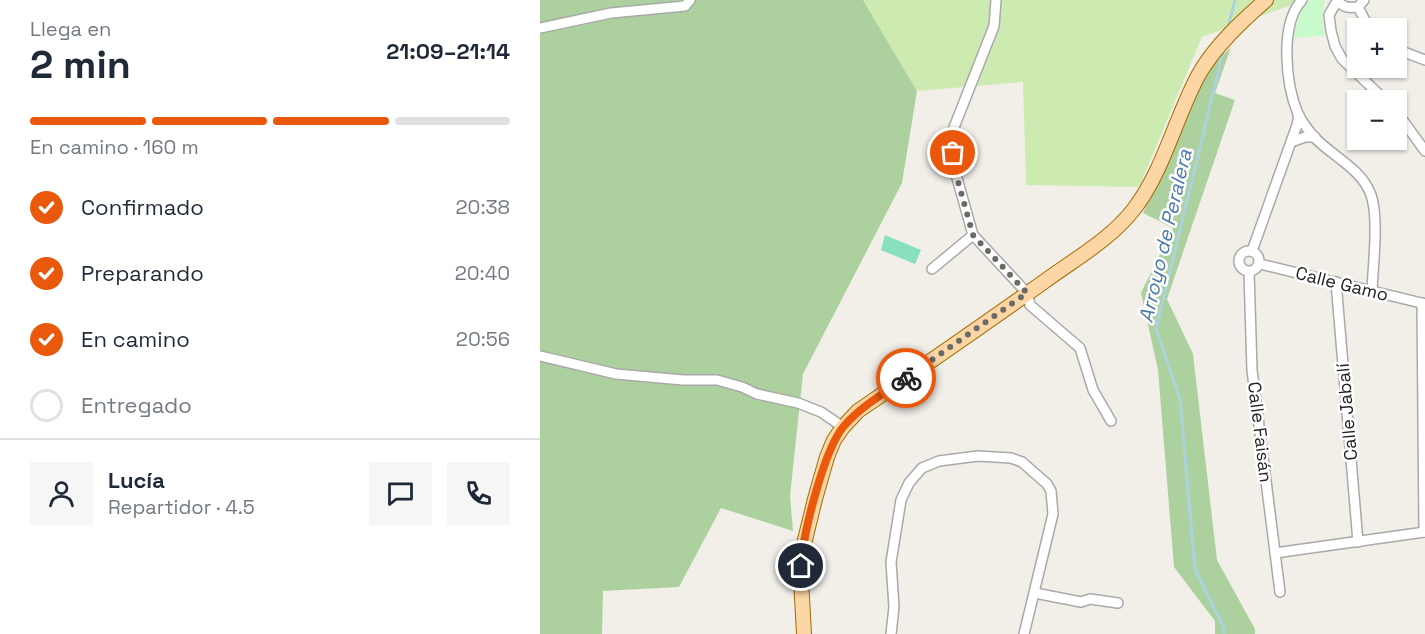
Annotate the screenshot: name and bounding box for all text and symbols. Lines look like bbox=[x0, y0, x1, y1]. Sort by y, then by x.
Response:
text: Llega en bbox=[30, 16, 111, 42]
map controls bbox=[1347, 18, 1407, 150]
button: + bbox=[1347, 18, 1407, 78]
text: 21:09–21:14 bbox=[386, 37, 510, 65]
text: 2 min bbox=[30, 40, 131, 89]
button: − bbox=[1347, 90, 1407, 150]
pin bbox=[927, 127, 978, 178]
text: En camino · 160 m bbox=[30, 134, 199, 160]
icon: bag bbox=[936, 136, 969, 169]
water label: Arroyo de Peralera bbox=[1132, 146, 1198, 325]
icon: check bbox=[30, 191, 63, 224]
text: Confirmado bbox=[81, 193, 204, 221]
text: 20:38 bbox=[456, 194, 510, 220]
icon: check bbox=[30, 257, 63, 290]
text: Preparando bbox=[81, 259, 204, 287]
text: 20:40 bbox=[455, 260, 510, 286]
street label: Calle Gamo bbox=[1293, 261, 1391, 306]
icon: check bbox=[30, 323, 63, 356]
text: En camino bbox=[81, 325, 190, 353]
text: 20:56 bbox=[456, 326, 510, 352]
courier bbox=[876, 348, 936, 408]
icon: bike bbox=[890, 362, 923, 395]
street label: Calle Jabalí bbox=[1331, 362, 1362, 462]
street label: Calle Faisán bbox=[1243, 380, 1278, 484]
text: Entregado bbox=[81, 391, 192, 419]
button: person bbox=[30, 462, 93, 525]
button: chat bbox=[369, 462, 432, 525]
button: phone bbox=[447, 462, 510, 525]
text: Lucía bbox=[108, 466, 165, 494]
text: Repartidor · 4.5 bbox=[108, 494, 255, 520]
pin bbox=[775, 540, 826, 591]
icon: home bbox=[784, 549, 817, 582]

